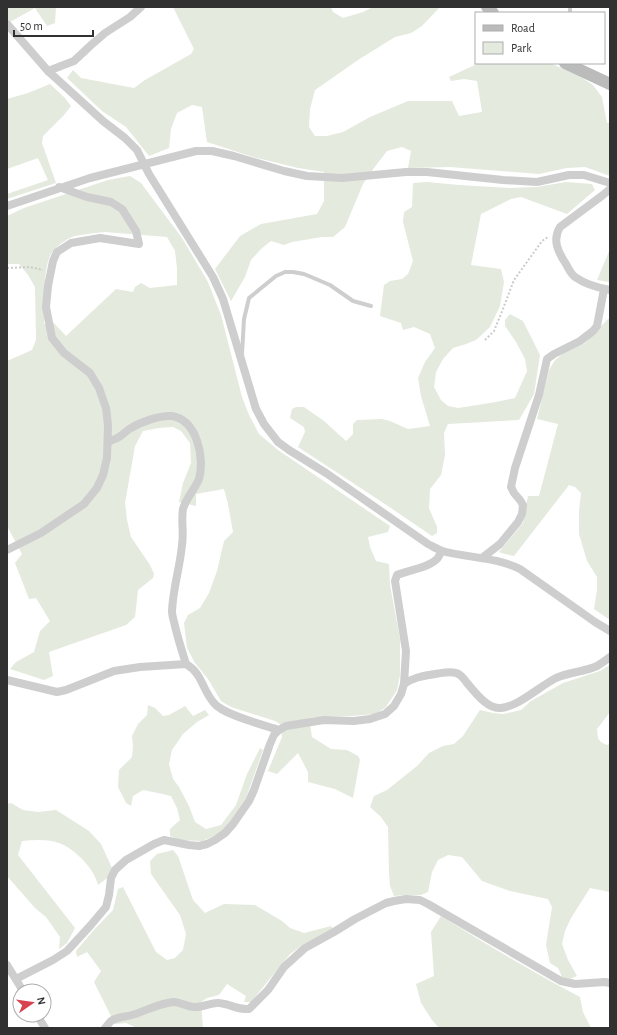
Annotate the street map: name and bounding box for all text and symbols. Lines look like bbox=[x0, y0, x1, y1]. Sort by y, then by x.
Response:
scale bar bbox=[14, 12, 93, 38]
legend bbox=[475, 12, 605, 64]
text: 50 m bbox=[20, 20, 43, 32]
text: Road bbox=[511, 22, 535, 34]
text: Park bbox=[511, 42, 532, 54]
north arrow bbox=[12, 983, 52, 1023]
text: N bbox=[35, 996, 47, 1006]

